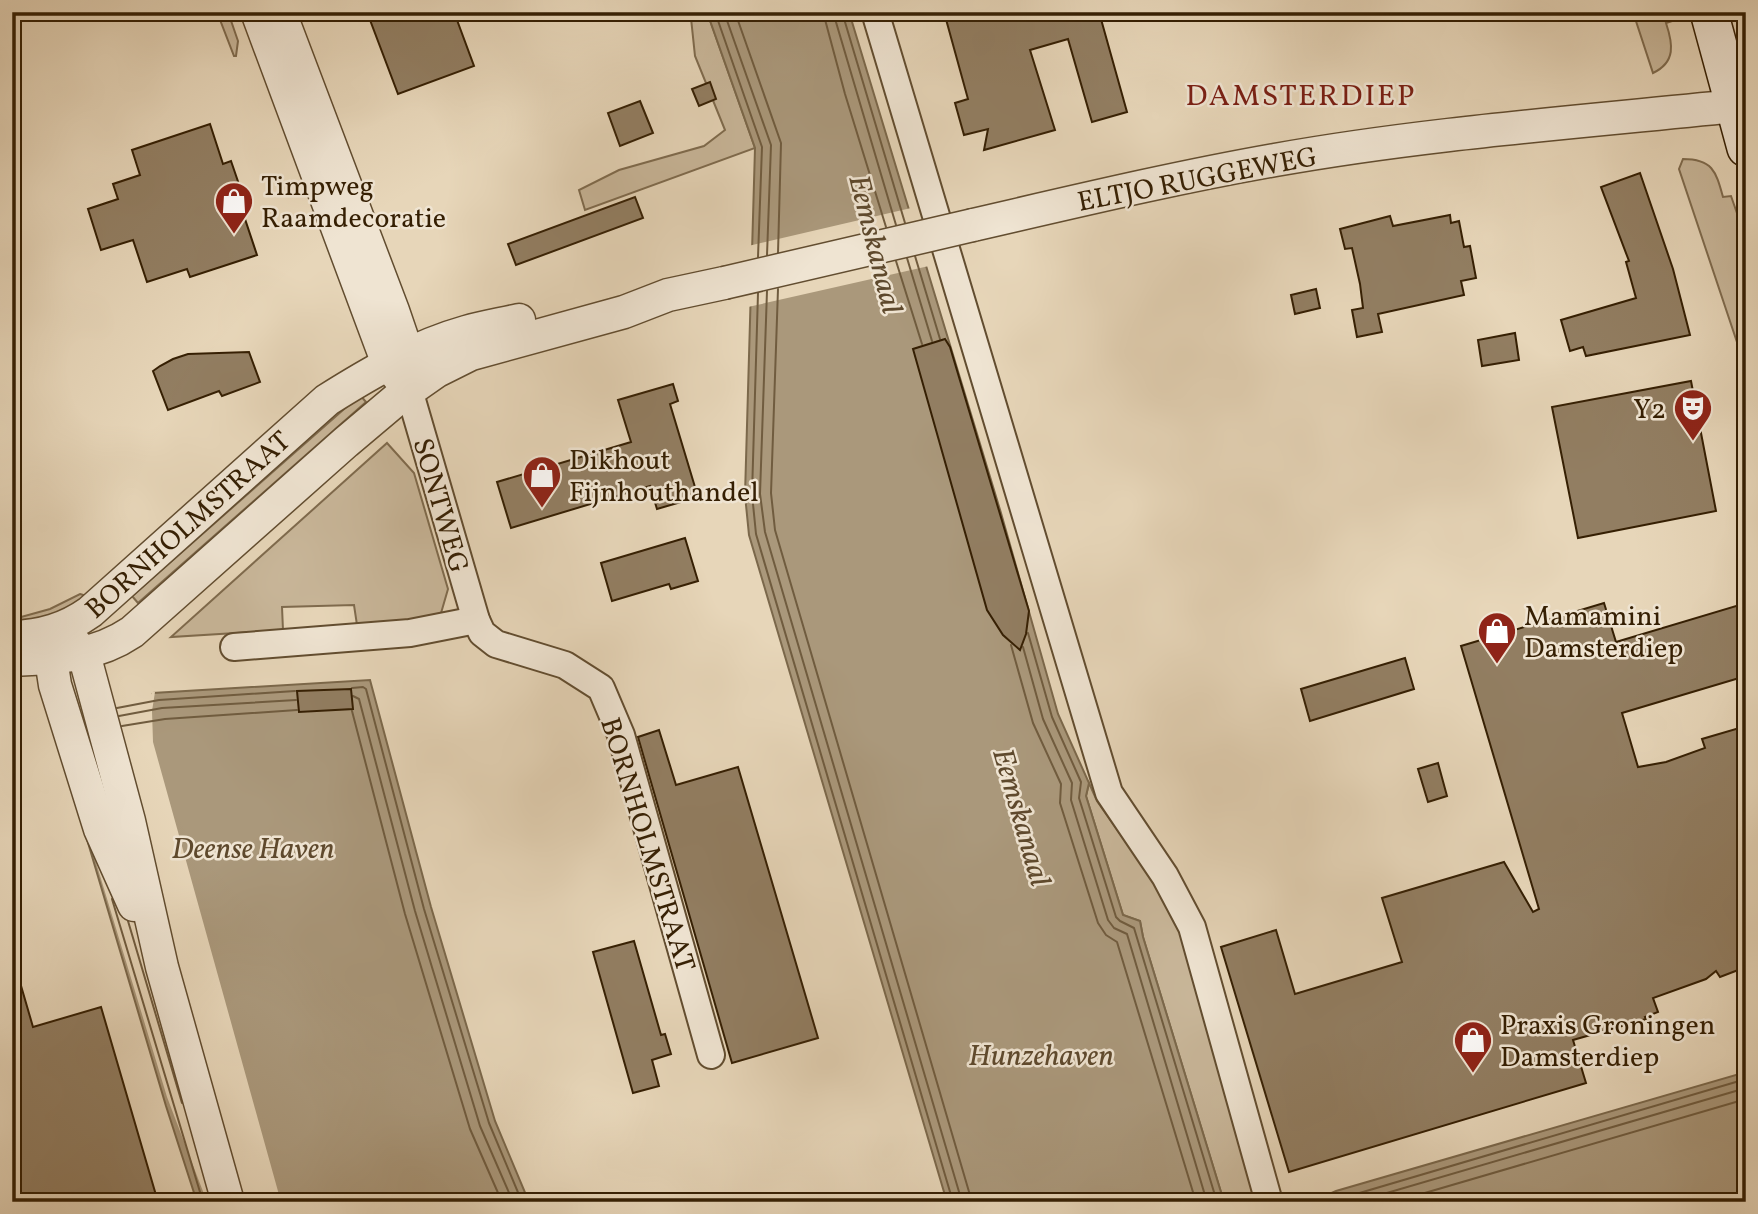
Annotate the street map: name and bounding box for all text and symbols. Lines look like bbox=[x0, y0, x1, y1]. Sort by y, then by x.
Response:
district label: DAMSTERDIEP bbox=[1185, 76, 1417, 118]
street label: ELTJO RUGGEWEG bbox=[1074, 138, 1321, 223]
place label: Timpweg Raamdecoratie bbox=[261, 168, 446, 239]
water label: Eemskanaal bbox=[836, 170, 912, 319]
shop icon: Timpweg Raamdecoratie bbox=[213, 180, 255, 235]
theatre icon: Y2 bbox=[1672, 387, 1714, 442]
place label: Y2 bbox=[1633, 391, 1666, 430]
street label: BORNHOLMSTRAAT bbox=[77, 423, 300, 629]
street label: SONTWEG bbox=[402, 434, 477, 578]
place label: Dikhout Fijnhouthandel bbox=[569, 442, 759, 513]
shop icon: Dikhout Fijnhouthandel bbox=[521, 454, 563, 509]
place label: Mamamini Damsterdiep bbox=[1524, 598, 1683, 669]
shop icon: Mamamini Damsterdiep bbox=[1476, 610, 1518, 665]
street label: BORNHOLMSTRAAT bbox=[589, 713, 704, 977]
water label: Eemskanaal bbox=[980, 743, 1060, 892]
water label: Deense Haven bbox=[171, 829, 335, 871]
place label: Praxis Groningen Damsterdiep bbox=[1500, 1007, 1716, 1078]
shop icon: Praxis Groningen Damsterdiep bbox=[1452, 1019, 1494, 1074]
water label: Hunzehaven bbox=[968, 1036, 1114, 1078]

